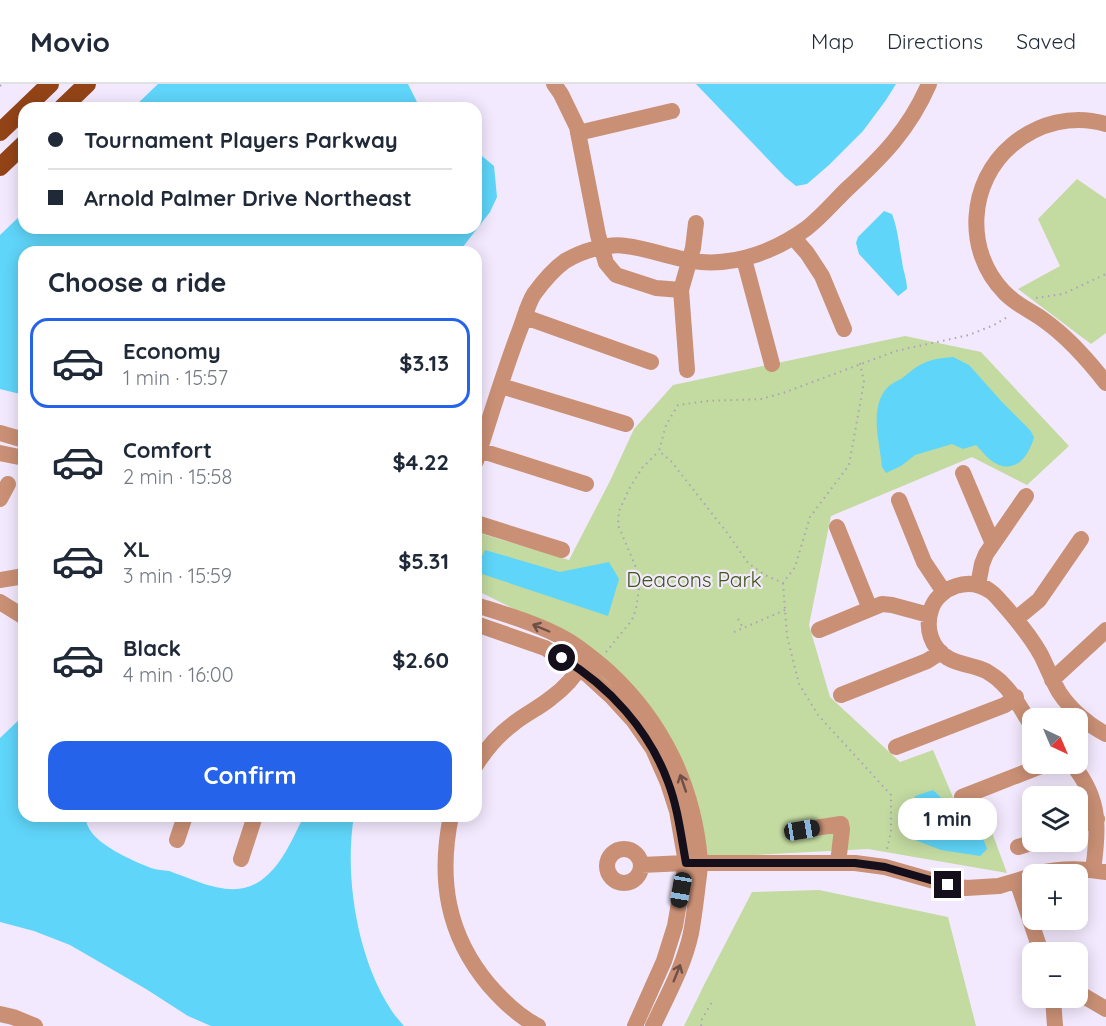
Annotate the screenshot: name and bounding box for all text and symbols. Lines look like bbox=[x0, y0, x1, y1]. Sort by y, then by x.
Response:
text: Movio bbox=[30, 24, 110, 59]
text: Map bbox=[811, 28, 854, 54]
text: Directions bbox=[887, 28, 983, 54]
text: Saved bbox=[1016, 28, 1076, 54]
text: Tournament Players Parkway bbox=[84, 126, 398, 154]
text: Arnold Palmer Drive Northeast bbox=[84, 184, 412, 212]
text: Choose a ride bbox=[48, 265, 226, 299]
icon: car bbox=[51, 336, 105, 390]
text: Economy bbox=[123, 337, 221, 365]
text: $3.13 bbox=[399, 349, 449, 377]
text: 1 min · 15:57 bbox=[123, 365, 228, 390]
icon: car bbox=[51, 435, 105, 489]
text: Comfort bbox=[123, 436, 212, 464]
text: $4.22 bbox=[392, 448, 449, 476]
text: 2 min · 15:58 bbox=[123, 464, 232, 489]
icon: car bbox=[51, 534, 105, 588]
text: XL bbox=[123, 535, 150, 563]
text: $5.31 bbox=[398, 547, 449, 575]
text: 3 min · 15:59 bbox=[123, 563, 232, 588]
park label: Deacons Park bbox=[626, 566, 762, 592]
one-way arrow bbox=[532, 622, 550, 633]
icon: car bbox=[51, 633, 105, 687]
text: Black bbox=[123, 634, 181, 662]
route start bbox=[548, 644, 575, 671]
text: $2.60 bbox=[392, 646, 449, 674]
text: 4 min · 16:00 bbox=[123, 662, 234, 687]
north arrow bbox=[1022, 708, 1088, 774]
map controls bbox=[1022, 708, 1088, 1008]
button: Confirm bbox=[48, 741, 452, 810]
one-way arrow bbox=[677, 774, 688, 793]
button: layers bbox=[1022, 786, 1088, 852]
callout: 1 min bbox=[898, 798, 998, 840]
text: 1 min bbox=[923, 806, 972, 831]
car bbox=[783, 818, 821, 842]
button: + bbox=[1022, 864, 1088, 930]
car bbox=[669, 871, 693, 909]
route end bbox=[934, 871, 961, 898]
button: − bbox=[1022, 942, 1088, 1008]
one-way arrow bbox=[672, 964, 683, 982]

